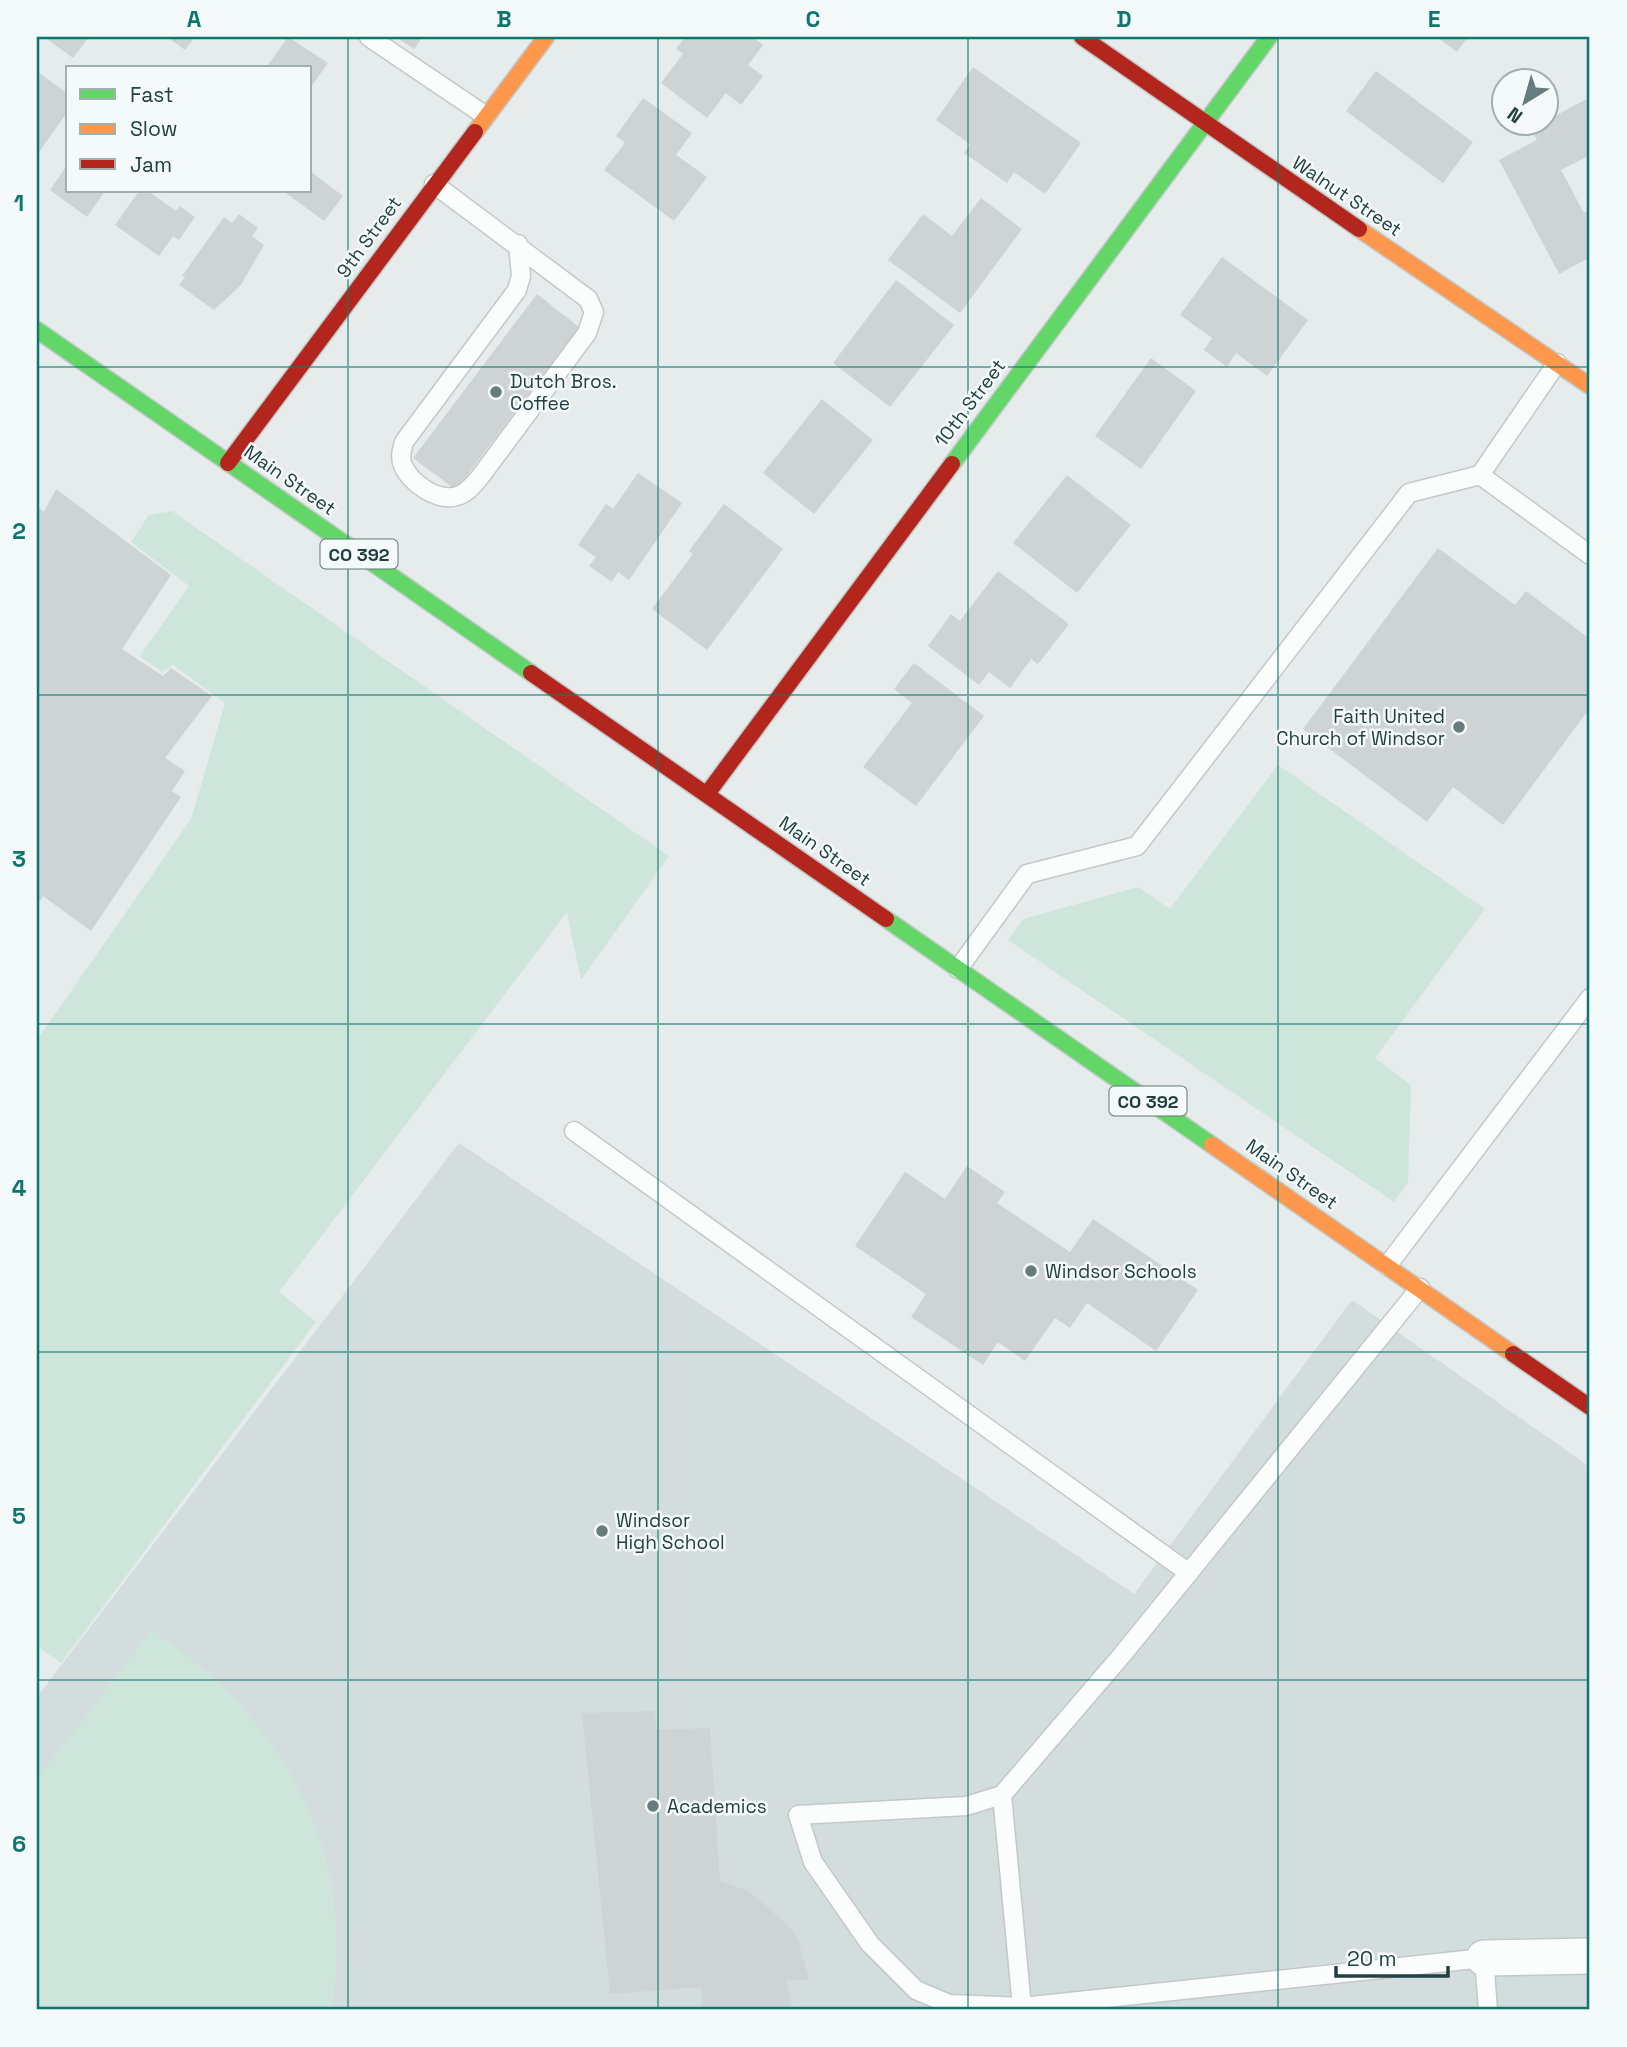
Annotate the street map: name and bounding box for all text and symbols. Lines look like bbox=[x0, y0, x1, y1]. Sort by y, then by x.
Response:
text: A bbox=[187, 4, 202, 34]
text: B bbox=[496, 4, 512, 34]
text: C bbox=[806, 4, 820, 34]
text: D bbox=[1116, 4, 1132, 34]
text: E bbox=[1428, 4, 1440, 34]
legend bbox=[66, 66, 312, 192]
north arrow bbox=[1490, 66, 1560, 136]
text: Fast bbox=[130, 81, 174, 108]
text: N bbox=[1502, 101, 1528, 129]
text: Slow bbox=[130, 115, 178, 142]
street label: Walnut Street bbox=[1287, 150, 1407, 242]
text: Jam bbox=[130, 151, 172, 178]
text: 1 bbox=[14, 188, 24, 218]
street label: 9th Street bbox=[331, 191, 407, 283]
street label: 10th Street bbox=[929, 354, 1011, 452]
place label: Dutch Bros. Coffee bbox=[510, 369, 616, 416]
marker: Dutch Bros. Coffee bbox=[488, 384, 504, 400]
street label: Main Street bbox=[239, 439, 341, 521]
text: 2 bbox=[12, 516, 26, 546]
road number: CO 392 bbox=[320, 540, 398, 568]
place label: Faith United Church of Windsor bbox=[1276, 704, 1445, 751]
marker: Faith United Church of Windsor bbox=[1451, 719, 1467, 735]
street label: Main Street bbox=[774, 810, 876, 892]
text: 3 bbox=[12, 844, 26, 874]
road number: CO 392 bbox=[1110, 1086, 1186, 1116]
street label: Main Street bbox=[1241, 1133, 1343, 1215]
text: 4 bbox=[12, 1173, 27, 1203]
place label: Windsor Schools bbox=[1045, 1259, 1197, 1284]
marker: Windsor Schools bbox=[1023, 1263, 1039, 1279]
text: 5 bbox=[12, 1501, 26, 1531]
place label: Windsor High School bbox=[616, 1508, 725, 1555]
marker: Windsor High School bbox=[594, 1523, 610, 1539]
place label: Academics bbox=[667, 1794, 767, 1819]
marker: Academics bbox=[645, 1798, 661, 1814]
text: 6 bbox=[12, 1829, 26, 1859]
scale bar bbox=[1336, 1935, 1448, 1979]
text: 20 m bbox=[1347, 1945, 1397, 1972]

